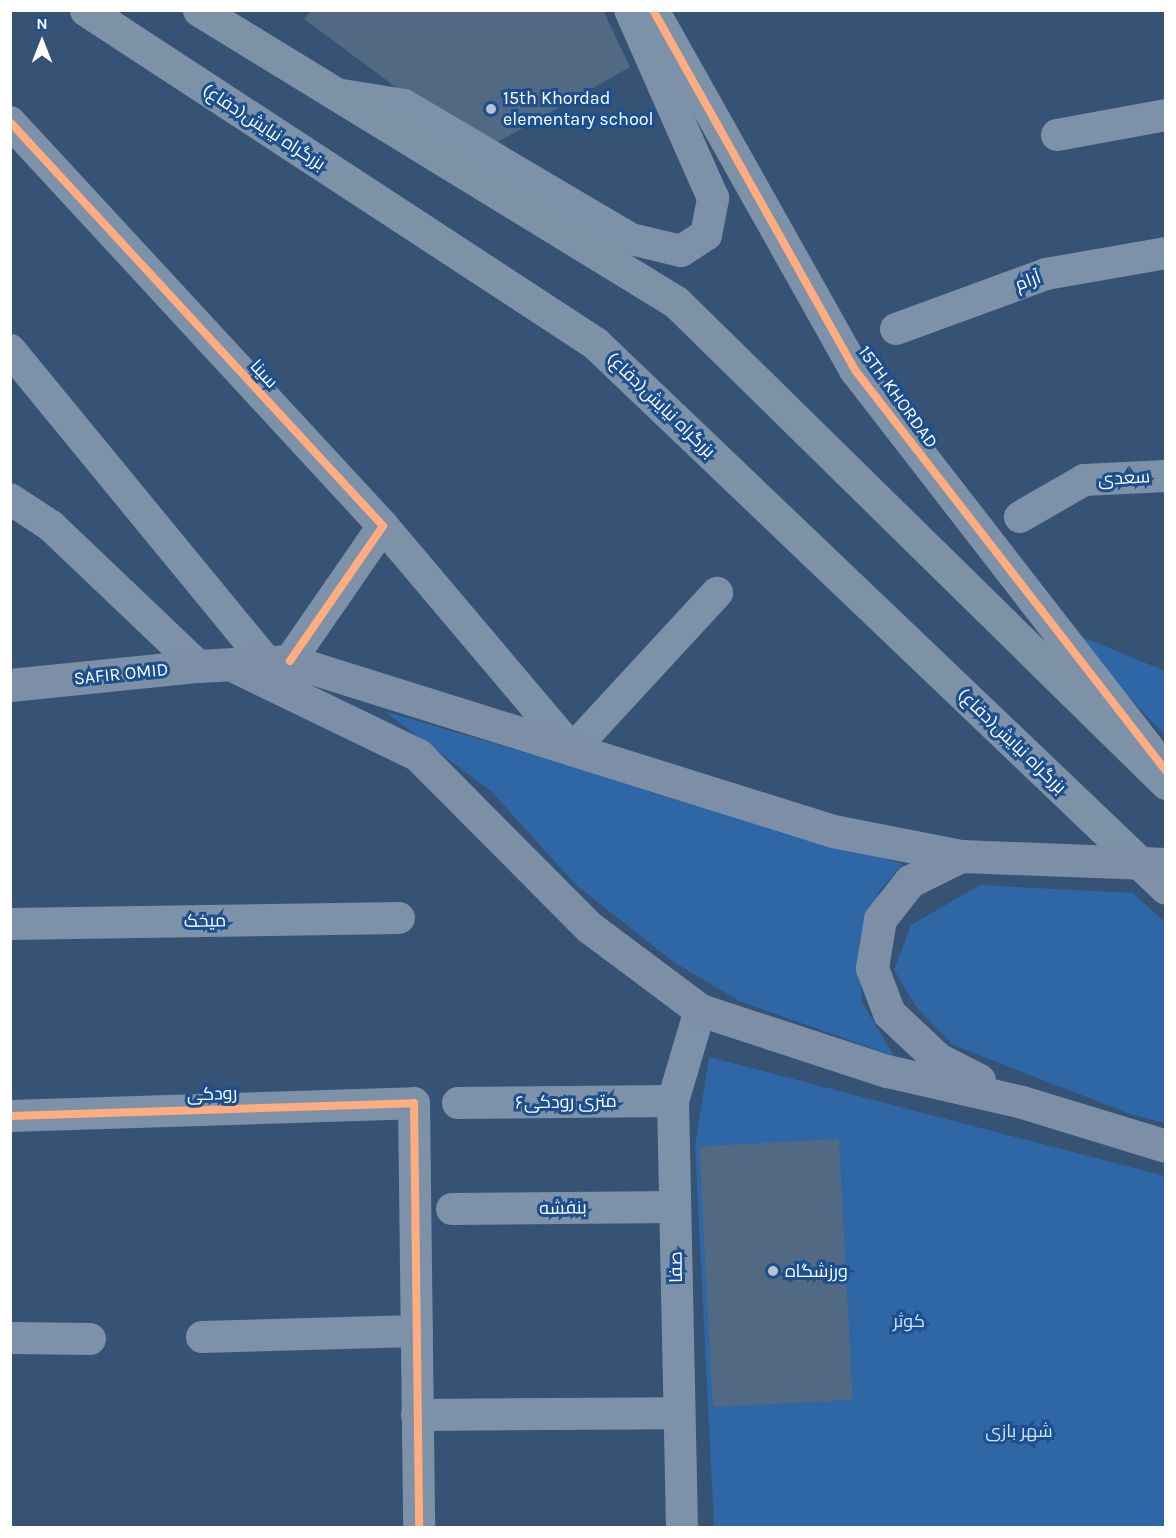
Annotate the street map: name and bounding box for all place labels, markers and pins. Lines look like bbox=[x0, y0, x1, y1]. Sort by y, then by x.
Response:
place label: 15th Khordad elementary school bbox=[503, 88, 654, 130]
marker: 15th Khordad elementary school bbox=[484, 102, 498, 116]
place label: ورزشگاه bbox=[785, 1260, 848, 1282]
marker: ورزشگاه bbox=[766, 1264, 780, 1278]

